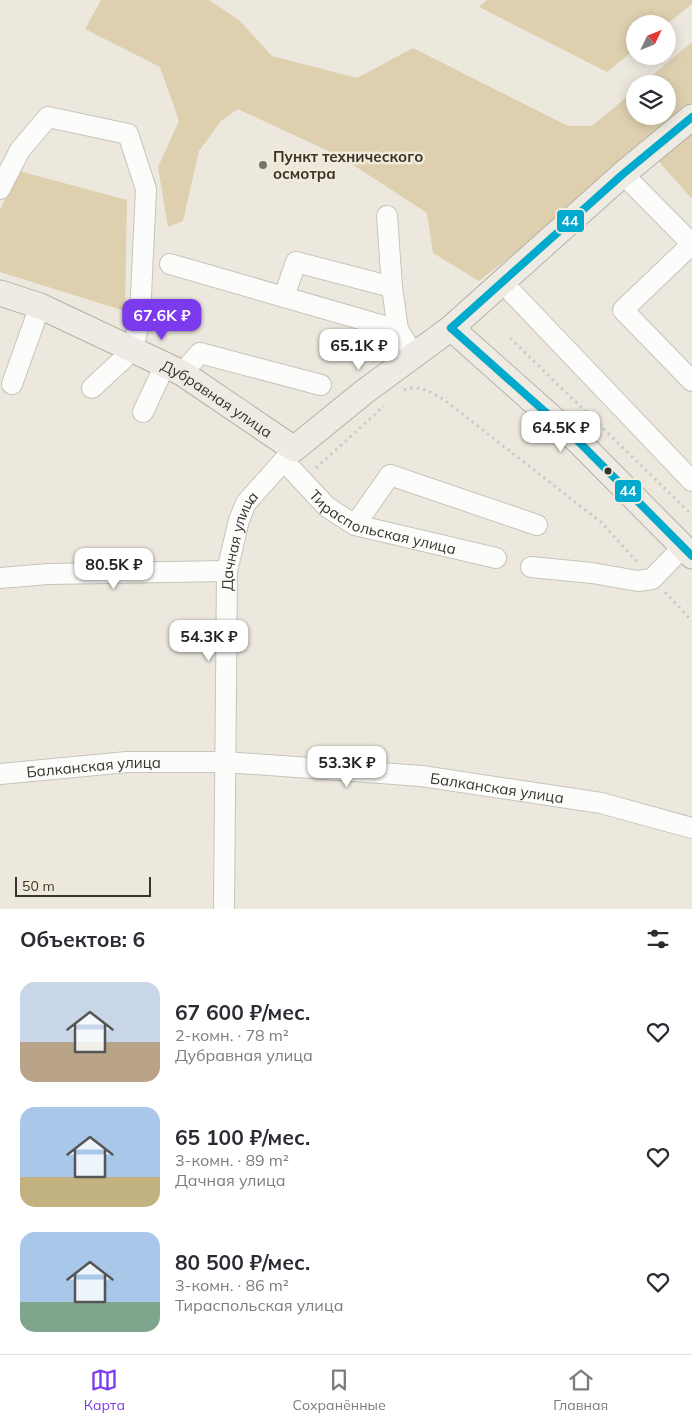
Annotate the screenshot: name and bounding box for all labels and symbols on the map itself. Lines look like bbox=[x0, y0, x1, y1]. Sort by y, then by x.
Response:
north arrow bbox=[626, 15, 676, 65]
place label: Пункт технического осмотра bbox=[273, 147, 423, 183]
marker: Пункт технического осмотра bbox=[257, 159, 269, 171]
line badge: 44 bbox=[556, 209, 585, 233]
text: 44 bbox=[562, 212, 579, 230]
pin: 67.6K ₽ bbox=[116, 298, 208, 341]
pin: 65.1K ₽ bbox=[313, 328, 405, 371]
street label: Дубравная улица bbox=[158, 355, 276, 441]
pin: 64.5K ₽ bbox=[515, 410, 607, 453]
unlabelled marker bbox=[603, 466, 613, 476]
line badge: 44 bbox=[614, 479, 642, 503]
text: 44 bbox=[620, 482, 637, 500]
street label: Тираспольская улица bbox=[306, 485, 458, 558]
street label: Дачная улица bbox=[217, 487, 262, 591]
pin: 80.5K ₽ bbox=[68, 548, 160, 590]
pin: 54.3K ₽ bbox=[163, 620, 255, 662]
pin: 53.3K ₽ bbox=[301, 746, 393, 788]
street label: Балканская улица bbox=[25, 753, 161, 781]
street label: Балканская улица bbox=[429, 768, 565, 807]
scale bar bbox=[15, 874, 151, 897]

